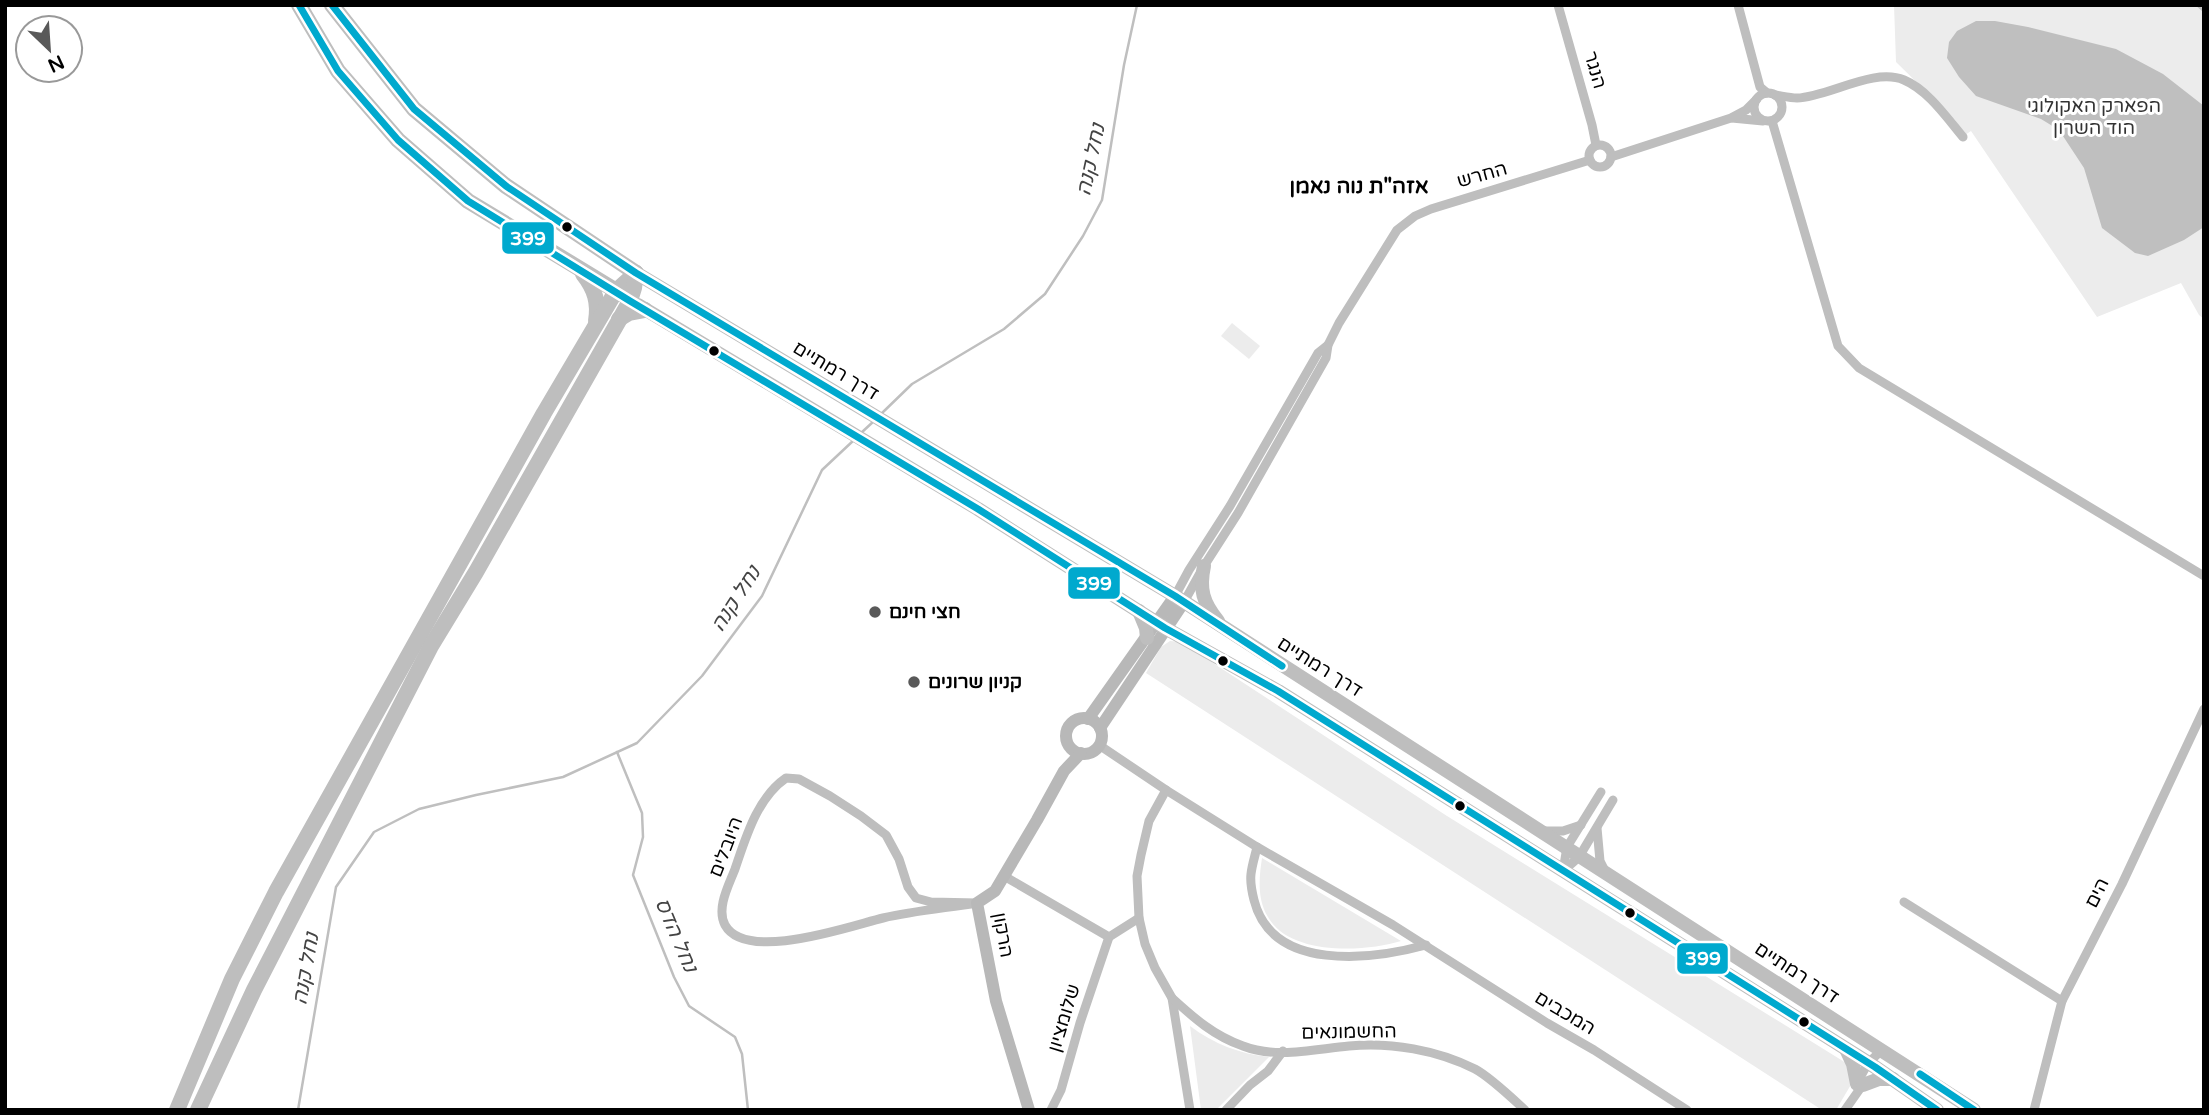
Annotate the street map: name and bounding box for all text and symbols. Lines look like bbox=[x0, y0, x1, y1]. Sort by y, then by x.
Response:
north arrow bbox=[14, 14, 84, 84]
street label: הנגר bbox=[1579, 49, 1611, 91]
text: N bbox=[44, 50, 67, 77]
park label: הפארק האקולוגי הוד השרון bbox=[2027, 95, 2161, 139]
water label: נחל קנה bbox=[1071, 120, 1111, 198]
street label: החרש bbox=[1454, 157, 1510, 193]
district label: אזה"ת נוה נאמן bbox=[1290, 174, 1429, 199]
unlabelled marker bbox=[560, 220, 574, 234]
line badge: 399 bbox=[501, 221, 555, 255]
text: 399 bbox=[510, 228, 546, 250]
street label: דרך רמתיים bbox=[789, 337, 883, 405]
unlabelled marker bbox=[707, 344, 721, 358]
water label: נחל קנה bbox=[706, 560, 767, 636]
line badge: 399 bbox=[1067, 566, 1121, 600]
text: 399 bbox=[1076, 573, 1112, 595]
place label: חצי חינם bbox=[889, 601, 961, 623]
marker: חצי חינם bbox=[867, 604, 883, 620]
street label: דרך רמתיים bbox=[1273, 632, 1367, 702]
unlabelled marker bbox=[1216, 654, 1230, 668]
place label: קניון שרונים bbox=[928, 671, 1022, 693]
marker: קניון שרונים bbox=[906, 674, 922, 690]
unlabelled marker bbox=[1453, 799, 1467, 813]
street label: היובלים bbox=[705, 814, 747, 880]
street label: הים bbox=[2080, 874, 2114, 912]
water label: נחל הדס bbox=[649, 894, 703, 977]
unlabelled marker bbox=[1623, 906, 1637, 920]
street label: הרקון bbox=[988, 911, 1018, 959]
water label: נחל קנה bbox=[287, 929, 325, 1007]
street label: דרך רמתיים bbox=[1751, 938, 1843, 1008]
line badge: 399 bbox=[1676, 942, 1729, 975]
text: 399 bbox=[1685, 948, 1721, 970]
street label: שלומציון bbox=[1043, 981, 1085, 1055]
street label: המכבים bbox=[1531, 986, 1599, 1040]
unlabelled marker bbox=[1797, 1015, 1811, 1029]
street label: החשמונאים bbox=[1301, 1020, 1397, 1044]

